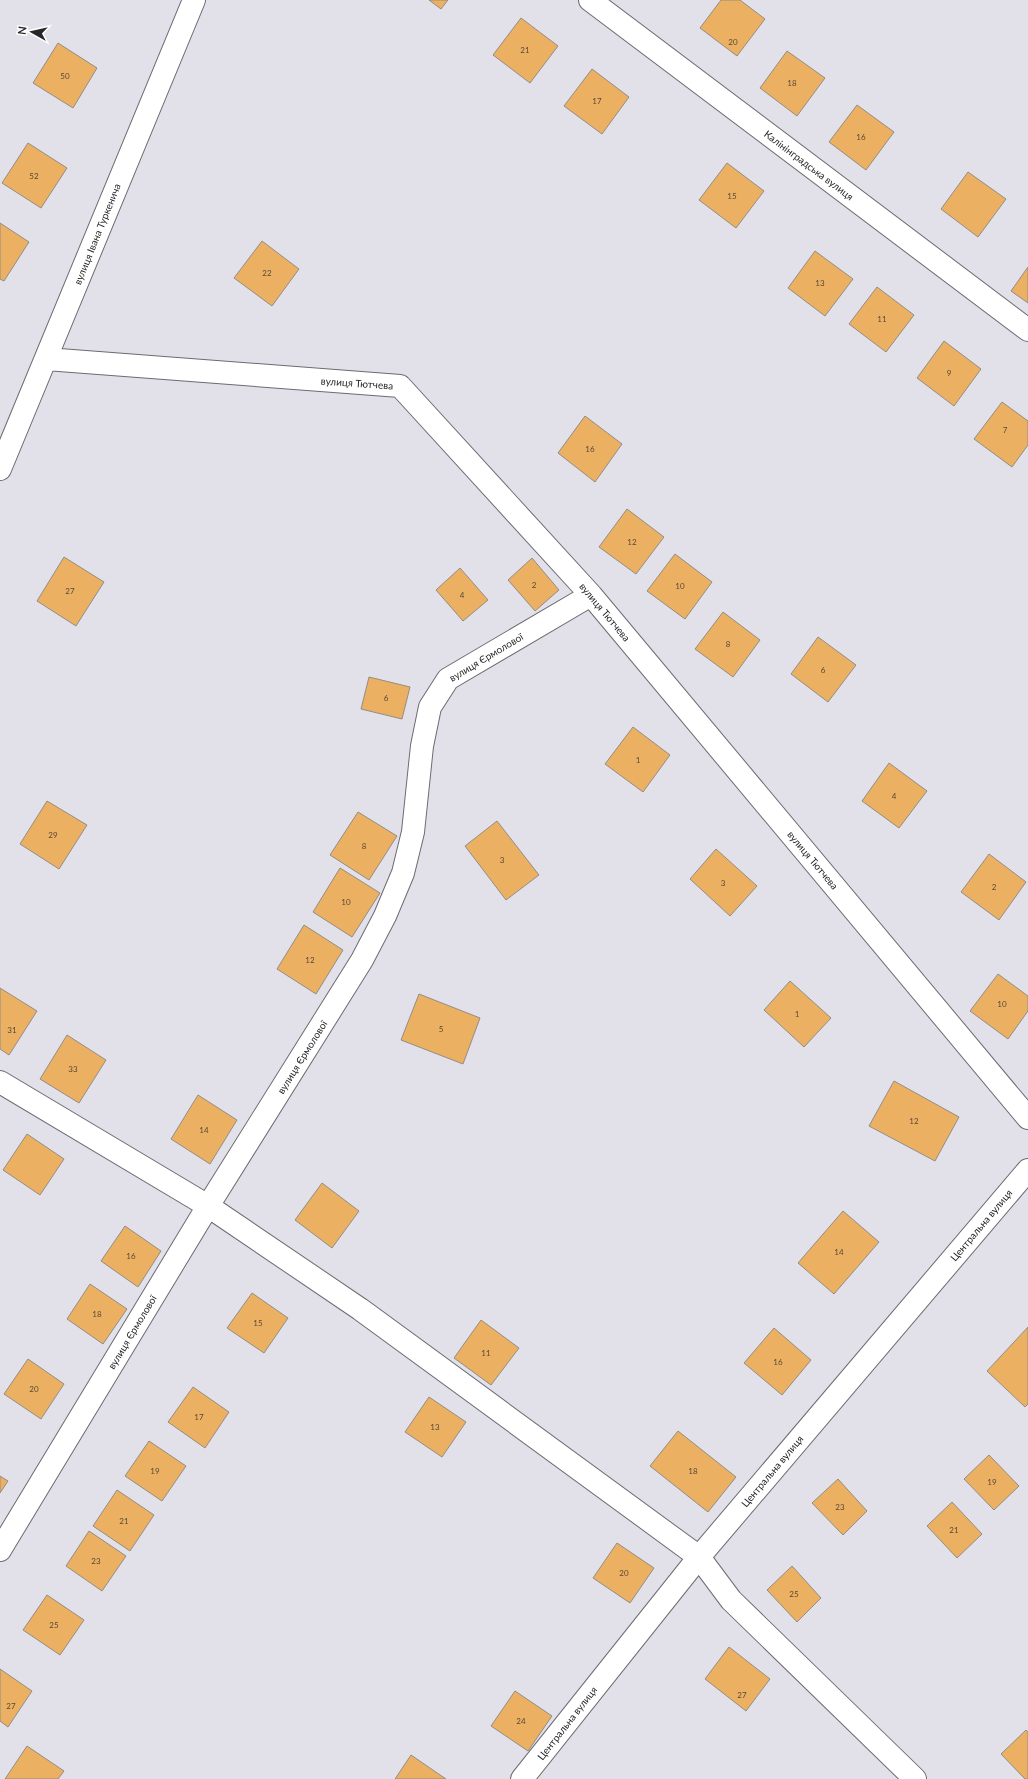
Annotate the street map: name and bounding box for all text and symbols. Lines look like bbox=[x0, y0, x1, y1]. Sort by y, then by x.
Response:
north arrow bbox=[12, 12, 52, 52]
text: N bbox=[15, 25, 29, 36]
house number: 20 bbox=[728, 37, 738, 47]
house number: 21 bbox=[520, 45, 530, 55]
house number: 50 bbox=[60, 71, 70, 81]
house number: 18 bbox=[787, 78, 797, 88]
house number: 17 bbox=[592, 96, 602, 106]
street label: Калінінградська вулиця bbox=[762, 128, 856, 203]
house number: 16 bbox=[856, 132, 866, 142]
house number: 52 bbox=[29, 171, 39, 181]
street label: вулиця Івана Туркенича bbox=[71, 182, 123, 286]
house number: 15 bbox=[727, 191, 737, 201]
house number: 22 bbox=[262, 268, 272, 278]
house number: 13 bbox=[815, 278, 825, 288]
house number: 11 bbox=[877, 314, 887, 324]
house number: 9 bbox=[947, 368, 952, 378]
street label: вулиця Тютчева bbox=[320, 374, 394, 392]
house number: 7 bbox=[1003, 425, 1008, 435]
house number: 16 bbox=[585, 444, 595, 454]
house number: 12 bbox=[627, 537, 637, 547]
house number: 2 bbox=[532, 580, 537, 590]
street label: вулиця Тютчева bbox=[577, 580, 633, 644]
house number: 10 bbox=[675, 581, 685, 591]
house number: 27 bbox=[65, 586, 75, 596]
house number: 4 bbox=[460, 590, 465, 600]
street label: вулиця Єрмолової bbox=[447, 630, 526, 684]
house number: 8 bbox=[726, 639, 731, 649]
house number: 6 bbox=[821, 665, 826, 675]
house number: 6 bbox=[384, 693, 389, 703]
house number: 1 bbox=[636, 755, 641, 765]
house number: 4 bbox=[892, 791, 897, 801]
street label: вулиця Тютчева bbox=[785, 828, 841, 892]
house number: 29 bbox=[48, 830, 58, 840]
house number: 8 bbox=[362, 841, 367, 851]
house number: 3 bbox=[500, 855, 505, 865]
house number: 3 bbox=[721, 878, 726, 888]
house number: 2 bbox=[992, 882, 997, 892]
house number: 10 bbox=[341, 897, 351, 907]
house number: 12 bbox=[305, 955, 315, 965]
house number: 10 bbox=[997, 999, 1007, 1009]
house number: 1 bbox=[795, 1009, 800, 1019]
street label: вулиця Єрмолової bbox=[275, 1018, 330, 1096]
house number: 5 bbox=[439, 1024, 444, 1034]
house number: 31 bbox=[7, 1025, 17, 1035]
house number: 33 bbox=[68, 1064, 78, 1074]
house number: 12 bbox=[909, 1116, 919, 1126]
house number: 14 bbox=[199, 1125, 209, 1135]
street label: Центральна вулиця bbox=[947, 1187, 1015, 1263]
house number: 14 bbox=[834, 1247, 844, 1257]
house number: 16 bbox=[126, 1251, 136, 1261]
street label: вулиця Єрмолової bbox=[105, 1292, 159, 1371]
house number: 18 bbox=[92, 1309, 102, 1319]
house number: 15 bbox=[253, 1318, 263, 1328]
house number: 11 bbox=[481, 1348, 491, 1358]
house number: 16 bbox=[773, 1357, 783, 1367]
house number: 20 bbox=[29, 1384, 39, 1394]
house number: 17 bbox=[194, 1412, 204, 1422]
house number: 13 bbox=[430, 1422, 440, 1432]
street label: Центральна вулиця bbox=[738, 1433, 806, 1509]
house number: 19 bbox=[150, 1466, 160, 1476]
house number: 18 bbox=[688, 1466, 698, 1476]
house number: 19 bbox=[987, 1477, 997, 1487]
house number: 23 bbox=[835, 1502, 845, 1512]
house number: 21 bbox=[119, 1516, 129, 1526]
house number: 21 bbox=[949, 1525, 959, 1535]
house number: 23 bbox=[91, 1556, 101, 1566]
house number: 20 bbox=[619, 1568, 629, 1578]
house number: 25 bbox=[789, 1589, 799, 1599]
house number: 25 bbox=[49, 1620, 59, 1630]
street label: Центральна вулиця bbox=[535, 1684, 599, 1762]
house number: 27 bbox=[737, 1690, 747, 1700]
house number: 27 bbox=[6, 1701, 16, 1711]
house number: 24 bbox=[516, 1716, 526, 1726]

